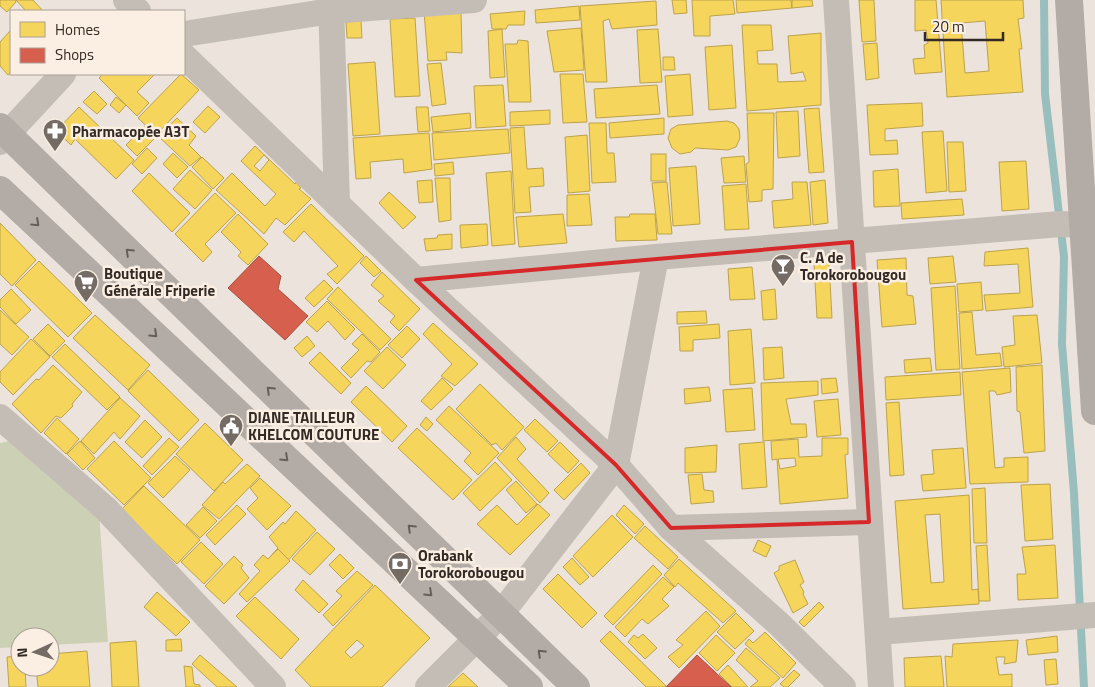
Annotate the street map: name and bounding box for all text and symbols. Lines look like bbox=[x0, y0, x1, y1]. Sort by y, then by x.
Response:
legend bbox=[10, 10, 185, 75]
scale bar bbox=[925, 10, 1002, 42]
text: 20 m bbox=[932, 15, 965, 38]
text: Homes bbox=[55, 18, 100, 41]
text: Shops bbox=[55, 43, 94, 66]
pharmacy icon: Pharmacopée A3T bbox=[42, 118, 68, 152]
place label: Pharmacopée A3T bbox=[72, 120, 189, 143]
one-way arrow bbox=[30, 217, 39, 226]
place label: C. A de Torokorobougou bbox=[800, 246, 906, 286]
one-way arrow bbox=[125, 249, 134, 258]
bar icon: C. A de Torokorobougou bbox=[770, 253, 796, 287]
place label: Boutique Générale Friperie bbox=[104, 262, 215, 302]
supermarket icon: Boutique Générale Friperie bbox=[73, 269, 99, 303]
one-way arrow bbox=[148, 328, 157, 337]
one-way arrow bbox=[267, 387, 276, 396]
place label: DIANE TAILLEUR KHELCOM COUTURE bbox=[248, 406, 379, 446]
public building icon: DIANE TAILLEUR KHELCOM COUTURE bbox=[218, 413, 244, 447]
one-way arrow bbox=[279, 452, 288, 461]
one-way arrow bbox=[408, 525, 417, 534]
place label: Orabank Torokorobougou bbox=[418, 544, 524, 584]
bank icon: Orabank Torokorobougou bbox=[387, 551, 413, 585]
one-way arrow bbox=[423, 587, 432, 596]
north arrow bbox=[10, 627, 60, 677]
text: N bbox=[11, 647, 32, 658]
one-way arrow bbox=[537, 650, 546, 659]

